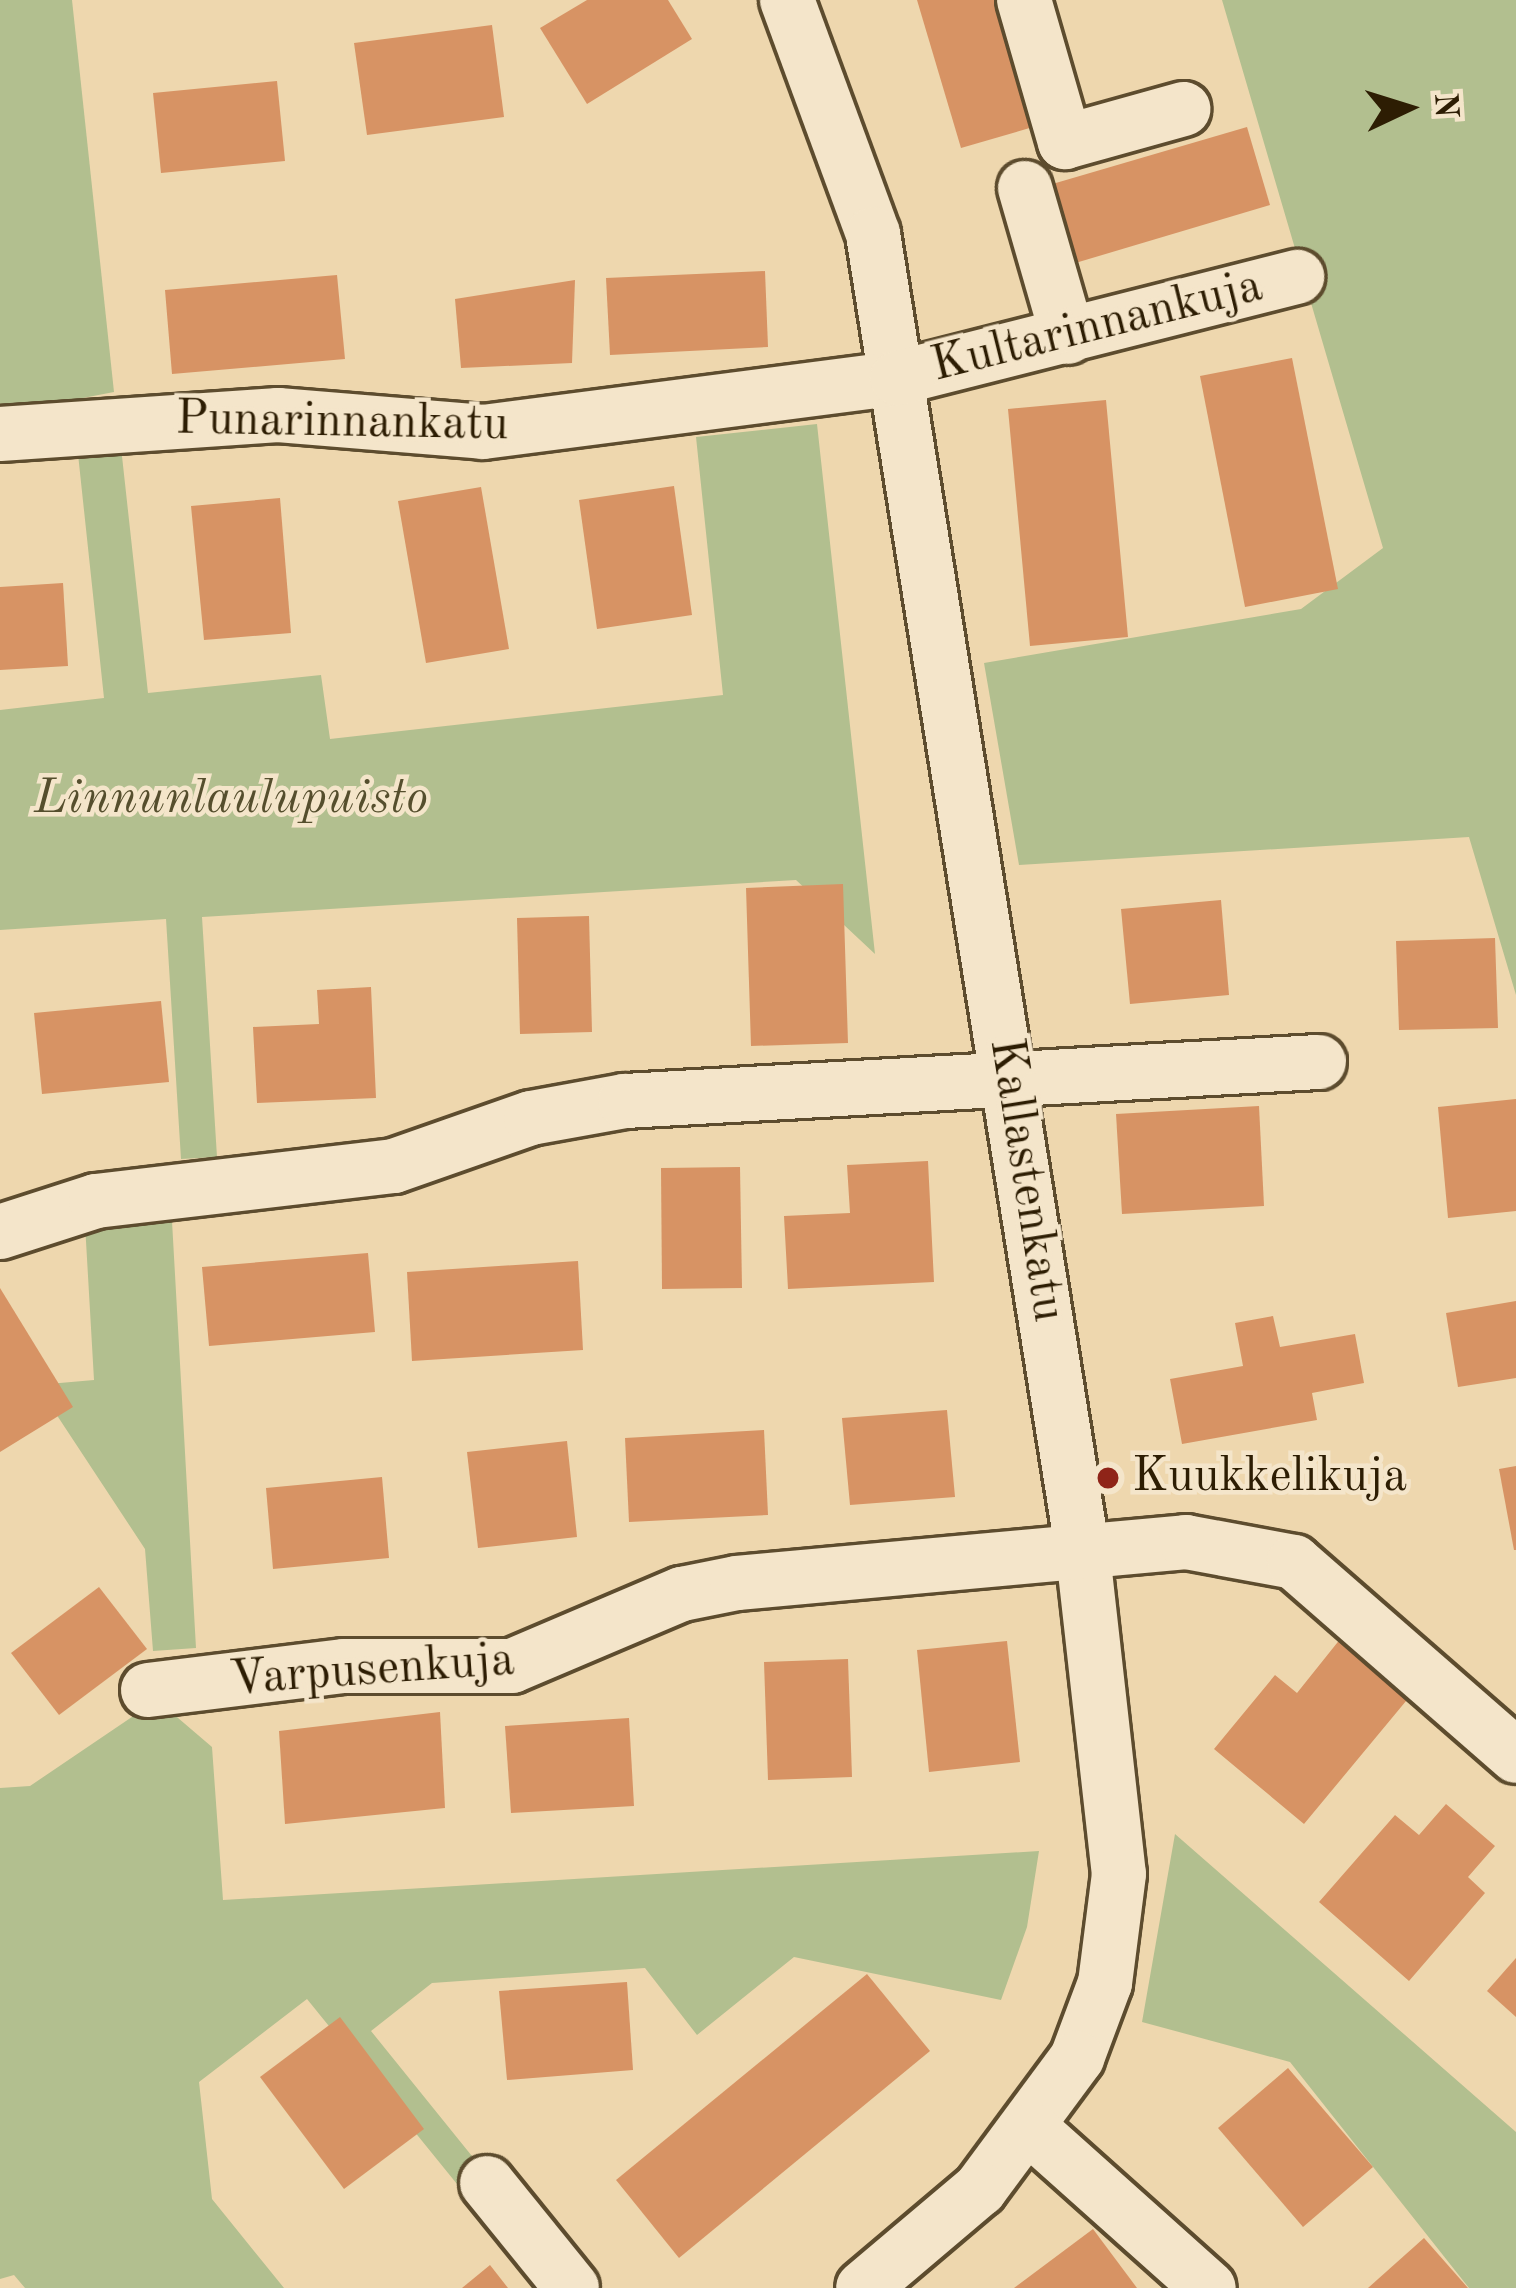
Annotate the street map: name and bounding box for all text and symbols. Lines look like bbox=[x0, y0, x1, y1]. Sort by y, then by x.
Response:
north arrow bbox=[1348, 48, 1468, 168]
text: N bbox=[1427, 92, 1462, 119]
street label: Kultarinnankuja bbox=[925, 258, 1269, 396]
street label: Punarinnankatu bbox=[175, 391, 509, 455]
park label: Linnunlaulupuisto bbox=[34, 771, 428, 829]
street label: Kallastenkatu bbox=[975, 1034, 1077, 1326]
place label: Kuukkelikuja bbox=[1132, 1449, 1407, 1507]
marker: Kuukkelikuja bbox=[1095, 1465, 1121, 1491]
street label: Varpusenkuja bbox=[228, 1632, 516, 1710]

